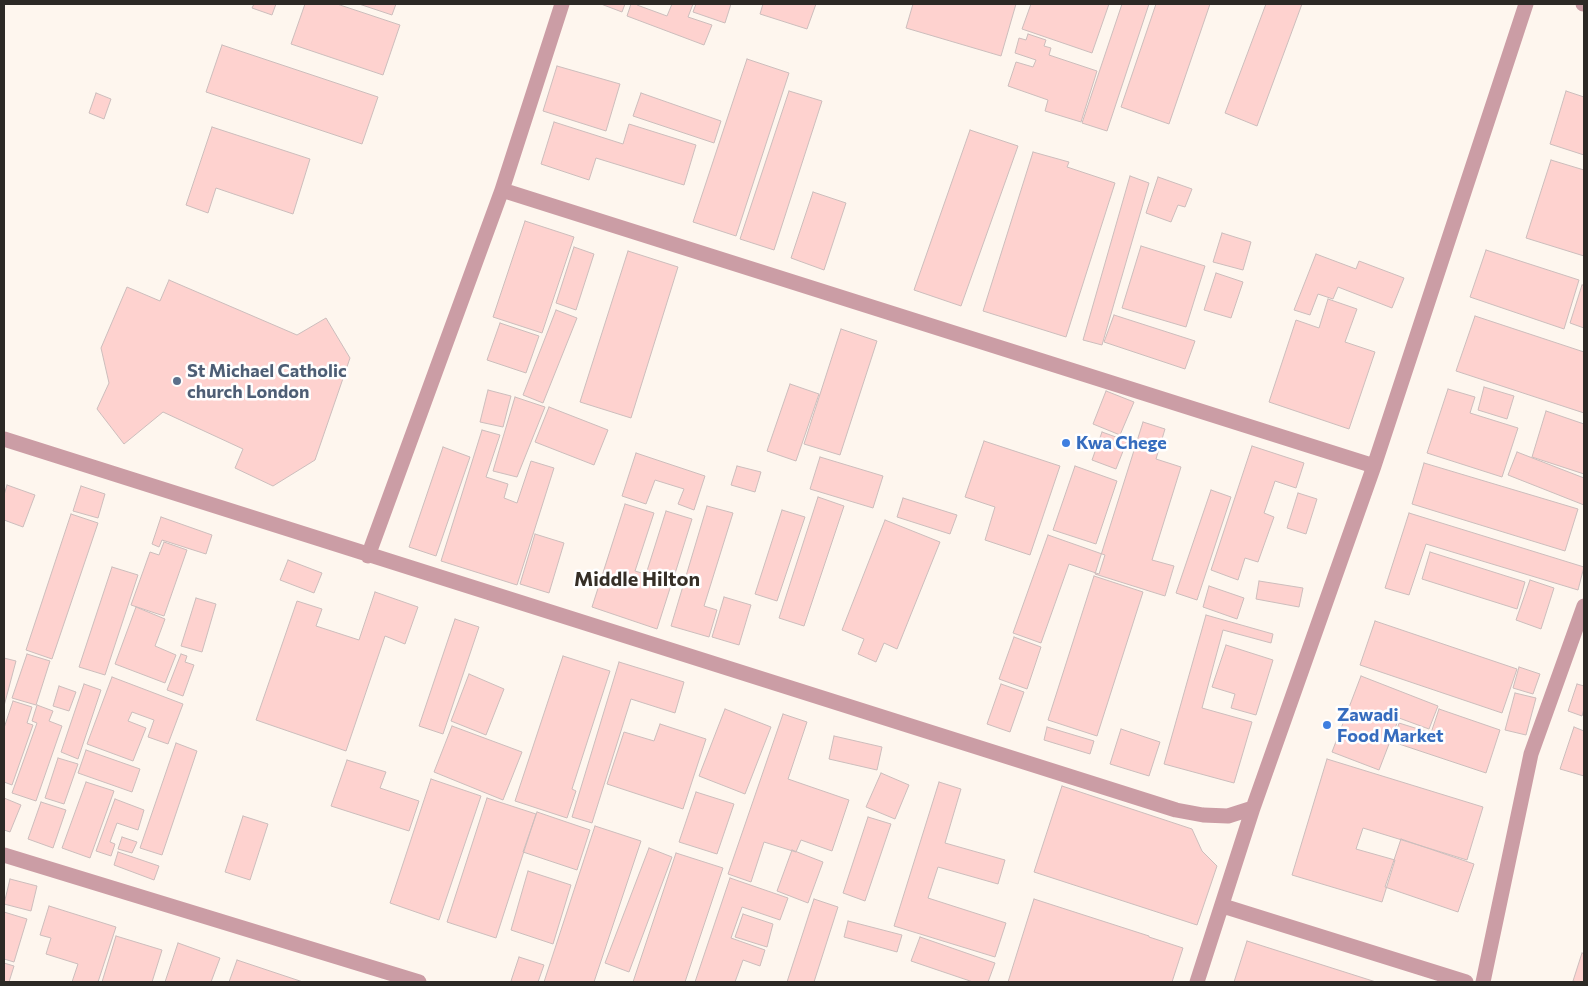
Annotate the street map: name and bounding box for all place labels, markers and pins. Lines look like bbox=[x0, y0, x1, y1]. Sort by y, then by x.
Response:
place label: St Michael Catholic church London bbox=[187, 360, 347, 402]
marker: St Michael Catholic church London bbox=[171, 375, 183, 387]
place label: Kwa Chege bbox=[1076, 432, 1167, 454]
marker: Kwa Chege bbox=[1060, 437, 1072, 449]
place label: Zawadi Food Market bbox=[1337, 704, 1444, 746]
marker: Zawadi Food Market bbox=[1321, 719, 1333, 731]

